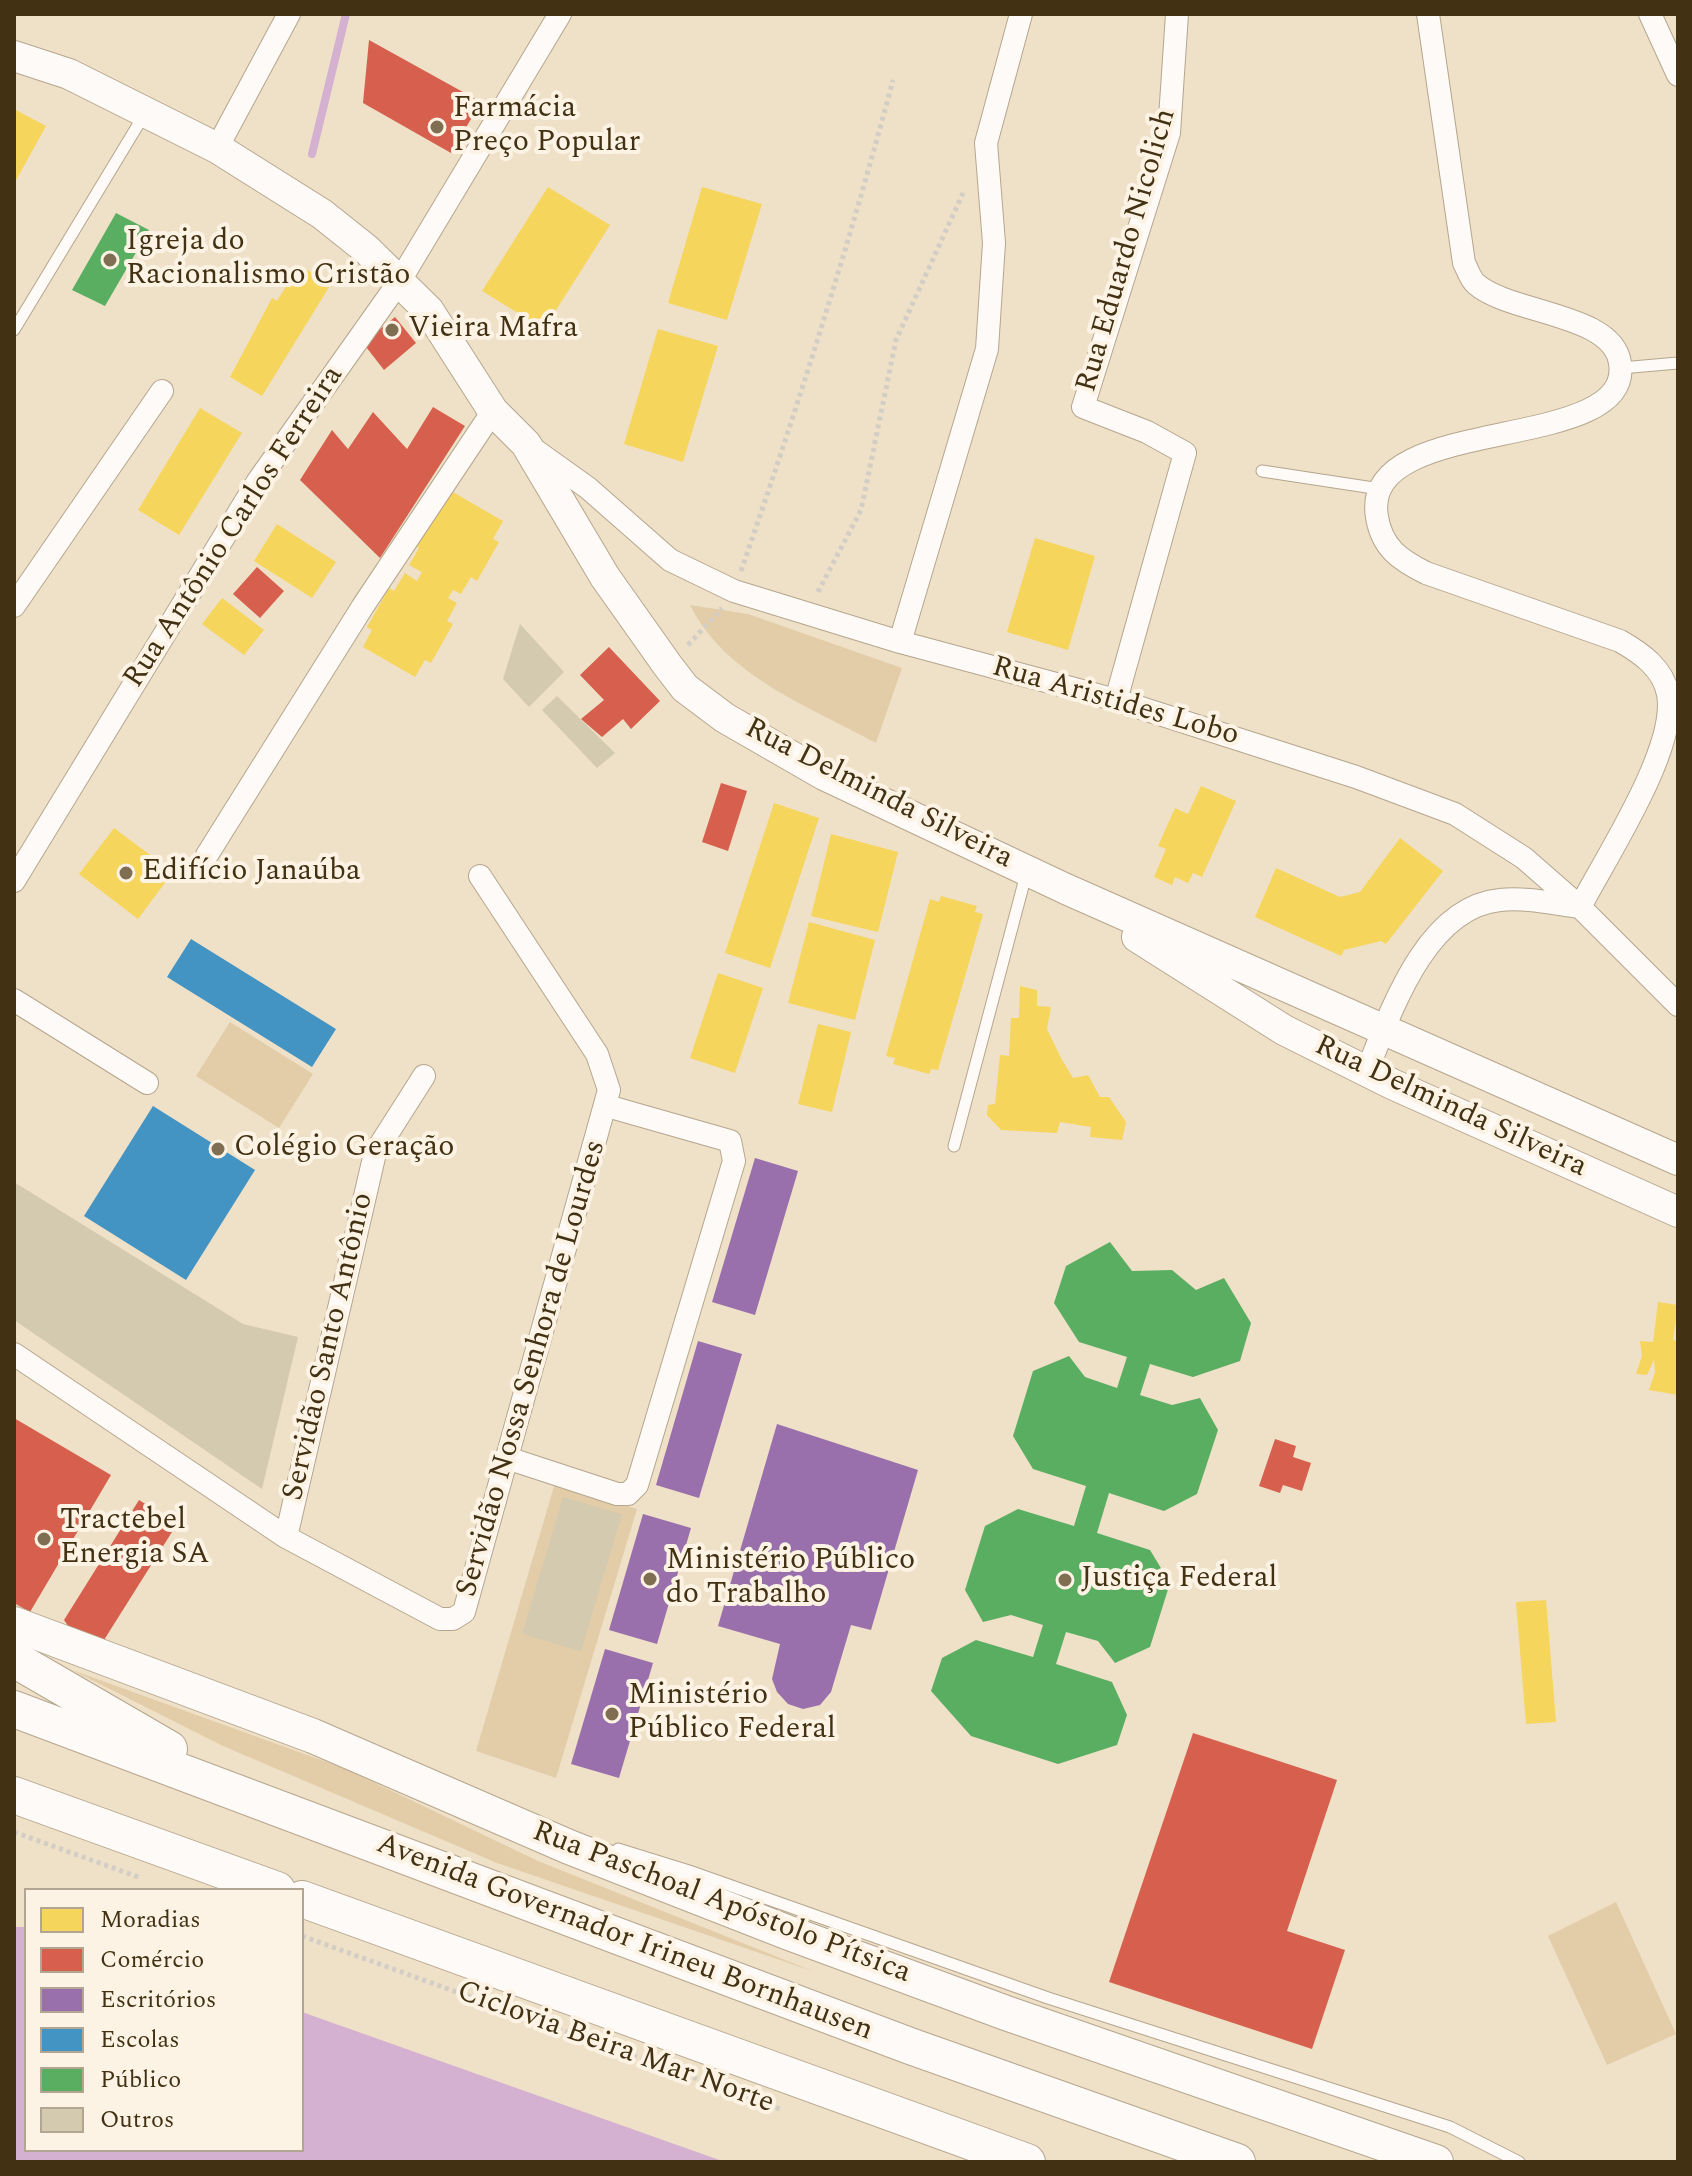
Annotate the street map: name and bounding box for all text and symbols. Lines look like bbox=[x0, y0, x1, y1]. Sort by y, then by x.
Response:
place label: Farmácia Preço Popular bbox=[453, 92, 640, 162]
street label: Rua Eduardo Nicolich bbox=[1070, 105, 1186, 397]
marker: Farmácia Preço Popular bbox=[428, 118, 446, 136]
place label: Igreja do Racionalismo Cristão bbox=[126, 225, 410, 296]
marker: Igreja do Racionalismo Cristão bbox=[101, 251, 119, 269]
place label: Vieira Mafra bbox=[408, 312, 578, 348]
marker: Vieira Mafra bbox=[383, 321, 401, 339]
street label: Rua Antônio Carlos Ferreira bbox=[117, 360, 353, 696]
street label: Rua Aristides Lobo bbox=[987, 651, 1243, 755]
street label: Rua Delminda Silveira bbox=[738, 712, 1018, 878]
place label: Edifício Janaúba bbox=[142, 855, 361, 891]
marker: Edifício Janaúba bbox=[117, 864, 135, 882]
street label: Rua Delminda Silveira bbox=[1308, 1029, 1592, 1187]
place label: Colégio Geração bbox=[234, 1131, 454, 1167]
street label: Servidão Nossa Senhora de Lourdes bbox=[450, 1137, 616, 1601]
marker: Colégio Geração bbox=[209, 1140, 227, 1158]
street label: Servidão Santo Antônio bbox=[277, 1190, 383, 1504]
place label: Tractebel Energia SA bbox=[60, 1504, 210, 1574]
marker: Tractebel Energia SA bbox=[35, 1530, 53, 1548]
place label: Ministério Público do Trabalho bbox=[666, 1544, 915, 1614]
place label: Justiça Federal bbox=[1081, 1562, 1277, 1598]
marker: Ministério Público do Trabalho bbox=[641, 1570, 659, 1588]
marker: Justiça Federal bbox=[1056, 1571, 1074, 1589]
place label: Ministério Público Federal bbox=[628, 1679, 836, 1750]
marker: Ministério Público Federal bbox=[603, 1705, 621, 1723]
street label: Rua Paschoal Apóstolo Pítsica bbox=[527, 1815, 915, 1993]
street label: Avenida Governador Irineu Bornhausen bbox=[371, 1827, 877, 2051]
legend bbox=[24, 1888, 304, 2152]
text: Moradias bbox=[100, 1902, 201, 1938]
text: Comércio bbox=[100, 1942, 204, 1978]
street label: Ciclovia Beira Mar Norte bbox=[451, 1975, 779, 2123]
text: Escritórios bbox=[100, 1982, 216, 2018]
text: Escolas bbox=[100, 2022, 180, 2058]
text: Público bbox=[100, 2062, 181, 2098]
text: Outros bbox=[100, 2102, 174, 2138]

